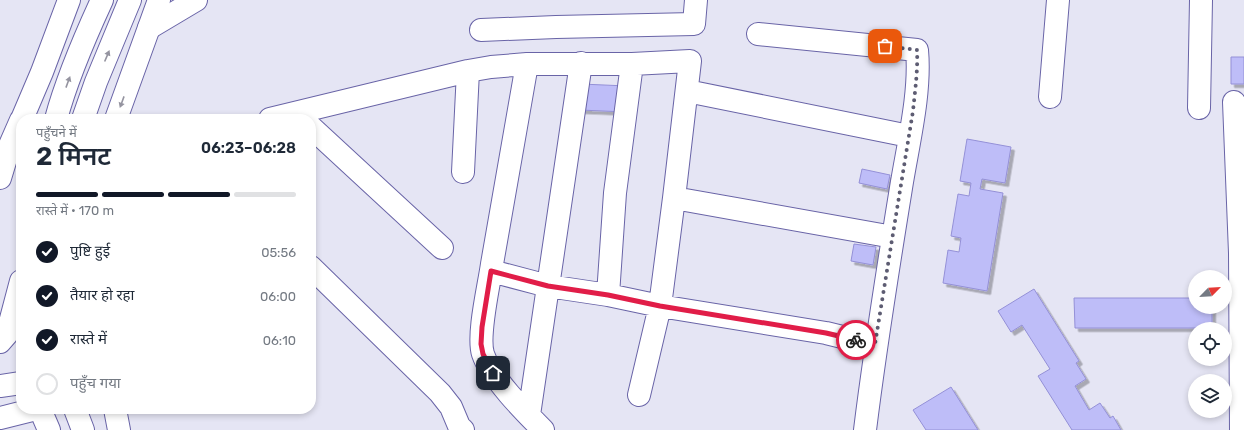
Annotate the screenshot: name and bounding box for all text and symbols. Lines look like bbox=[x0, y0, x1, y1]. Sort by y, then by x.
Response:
pin bbox=[868, 29, 902, 63]
icon: bag bbox=[874, 35, 896, 57]
one-way arrow bbox=[104, 51, 110, 62]
one-way arrow bbox=[65, 75, 71, 87]
one-way arrow bbox=[119, 97, 125, 109]
text: पहुँचने में bbox=[36, 125, 77, 140]
text: 06:23–06:28 bbox=[201, 139, 296, 157]
text: 2 मिनट bbox=[36, 141, 111, 172]
text: रास्ते में · 170 m bbox=[36, 203, 114, 218]
icon: check bbox=[36, 241, 58, 263]
text: पुष्टि हुई bbox=[70, 242, 110, 260]
text: 05:56 bbox=[261, 245, 296, 260]
north arrow bbox=[1188, 270, 1232, 314]
map controls bbox=[1188, 270, 1232, 418]
icon: check bbox=[36, 285, 58, 307]
text: तैयार हो रहा bbox=[70, 286, 134, 304]
text: 06:00 bbox=[260, 289, 296, 304]
courier bbox=[836, 320, 876, 360]
button: locate bbox=[1188, 322, 1232, 366]
icon: check bbox=[36, 329, 58, 351]
icon: bike bbox=[845, 329, 867, 351]
text: रास्ते में bbox=[70, 330, 107, 348]
text: 06:10 bbox=[263, 333, 296, 348]
pin bbox=[476, 356, 510, 390]
icon: home bbox=[482, 362, 504, 384]
text: पहुँच गया bbox=[70, 374, 121, 392]
button: layers bbox=[1188, 374, 1232, 418]

